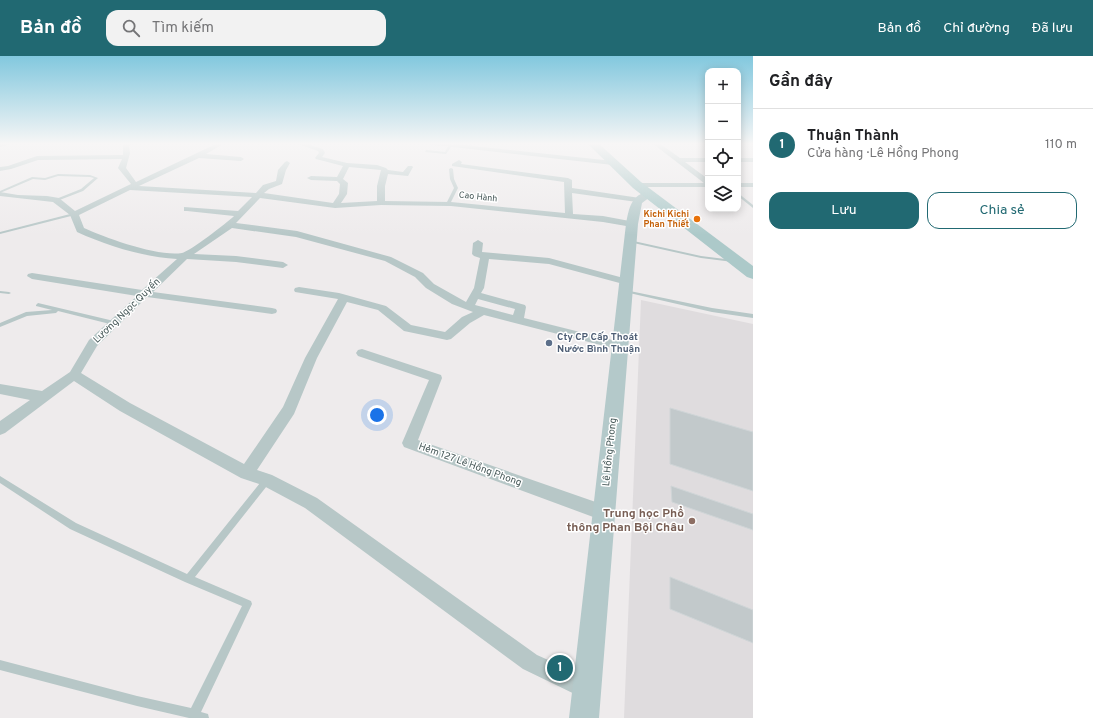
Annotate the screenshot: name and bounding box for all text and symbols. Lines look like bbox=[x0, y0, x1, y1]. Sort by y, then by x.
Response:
search box bbox=[106, 10, 386, 46]
text: Bản đồ bbox=[20, 16, 82, 40]
icon: search bbox=[120, 17, 142, 39]
text: Tìm kiếm bbox=[152, 19, 214, 38]
text: Bản đồ bbox=[877, 20, 921, 37]
text: Chỉ đường bbox=[943, 20, 1010, 37]
text: Đã lưu bbox=[1032, 20, 1073, 37]
map controls bbox=[705, 68, 741, 212]
button: + bbox=[705, 68, 741, 104]
text: Gần đây bbox=[769, 71, 833, 93]
button: − bbox=[705, 104, 741, 140]
text: Thuận Thành bbox=[807, 127, 899, 146]
text: 1 bbox=[779, 137, 785, 153]
text: 110 m bbox=[1045, 137, 1077, 153]
button: locate bbox=[705, 140, 741, 176]
text: Cửa hàng · Lê Hồng Phong bbox=[807, 146, 959, 162]
button: layers bbox=[705, 176, 741, 212]
street label: Cao Hành bbox=[458, 189, 498, 205]
button: Lưu bbox=[769, 192, 919, 229]
button: Chia sẻ bbox=[927, 192, 1077, 229]
place label: Kichi Kichi Phan Thiết bbox=[643, 209, 689, 230]
marker: Kichi Kichi Phan Thiết bbox=[692, 214, 702, 224]
street label: Lương Ngọc Quyến bbox=[91, 276, 163, 346]
place label: Cty CP Cấp Thoát Nước Bình Thuận bbox=[557, 331, 640, 356]
marker: Cty CP Cấp Thoát Nước Bình Thuận bbox=[544, 338, 554, 348]
your location bbox=[367, 405, 387, 425]
street label: Lê Hồng Phong bbox=[600, 417, 620, 487]
street label: Hẻm 127 Lê Hồng Phong bbox=[417, 440, 523, 490]
place label: Trung học Phổ thông Phan Bội Châu bbox=[567, 506, 684, 536]
marker: Trung học Phổ thông Phan Bội Châu bbox=[687, 516, 697, 526]
pin: 1 bbox=[547, 653, 573, 683]

